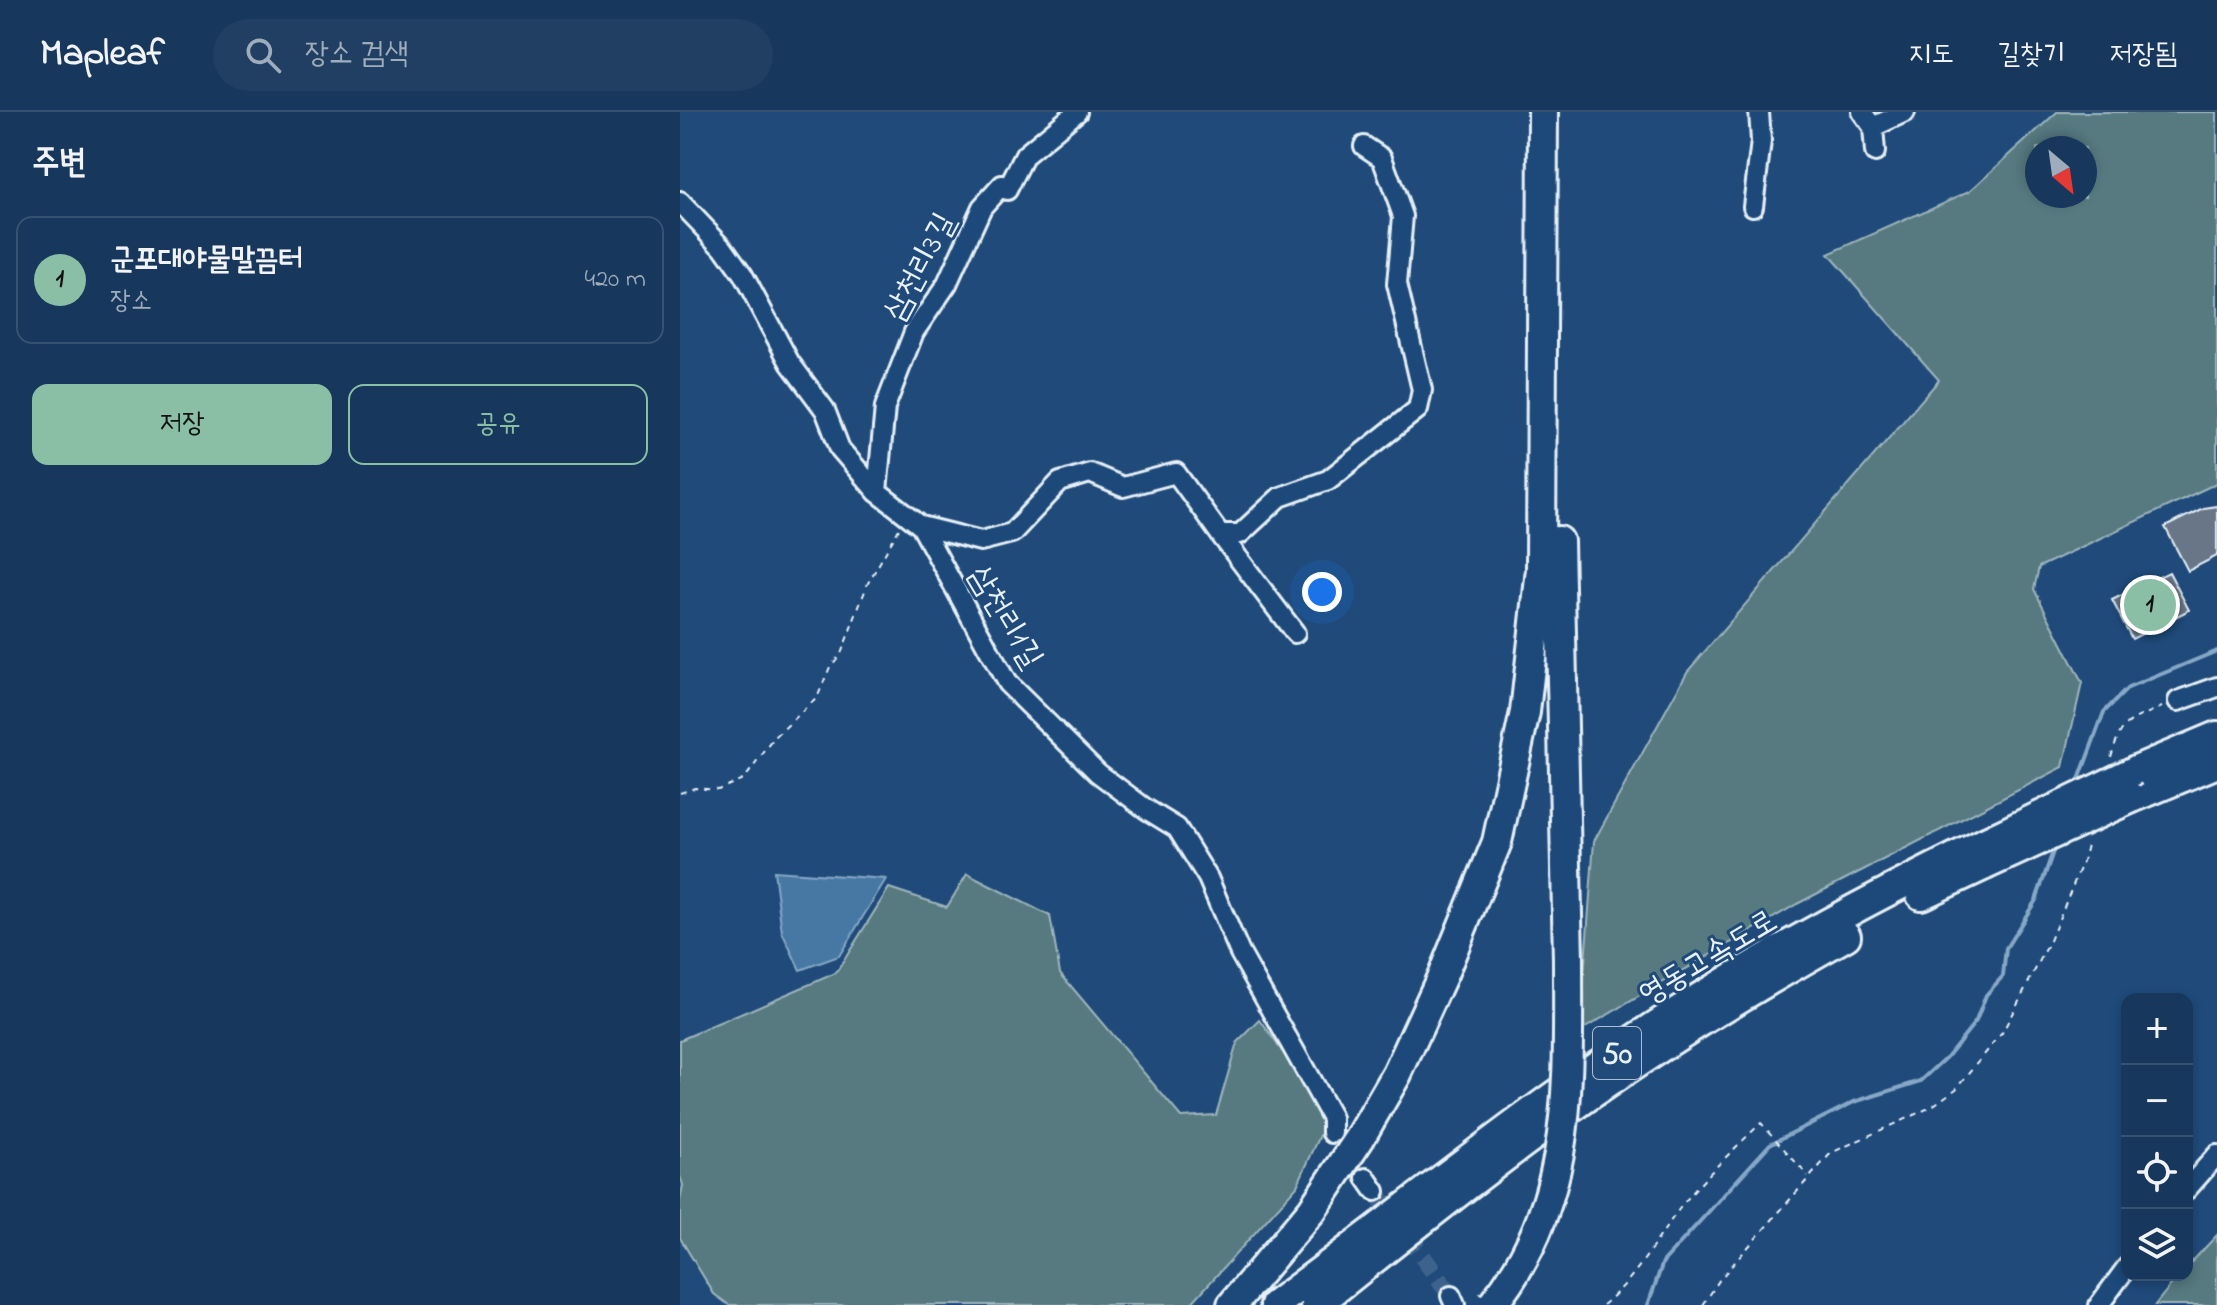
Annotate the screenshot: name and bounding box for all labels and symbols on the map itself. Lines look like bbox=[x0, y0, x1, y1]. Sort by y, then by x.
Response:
north arrow bbox=[2025, 136, 2097, 208]
street label: 삼천리3길 bbox=[873, 205, 969, 330]
street label: 삼천리1길 bbox=[955, 557, 1053, 678]
your location bbox=[1302, 572, 1342, 612]
pin: 1 bbox=[2124, 575, 2176, 635]
street label: 영동고속도로 bbox=[1630, 899, 1787, 1019]
road number: 50 bbox=[1593, 1027, 1641, 1079]

